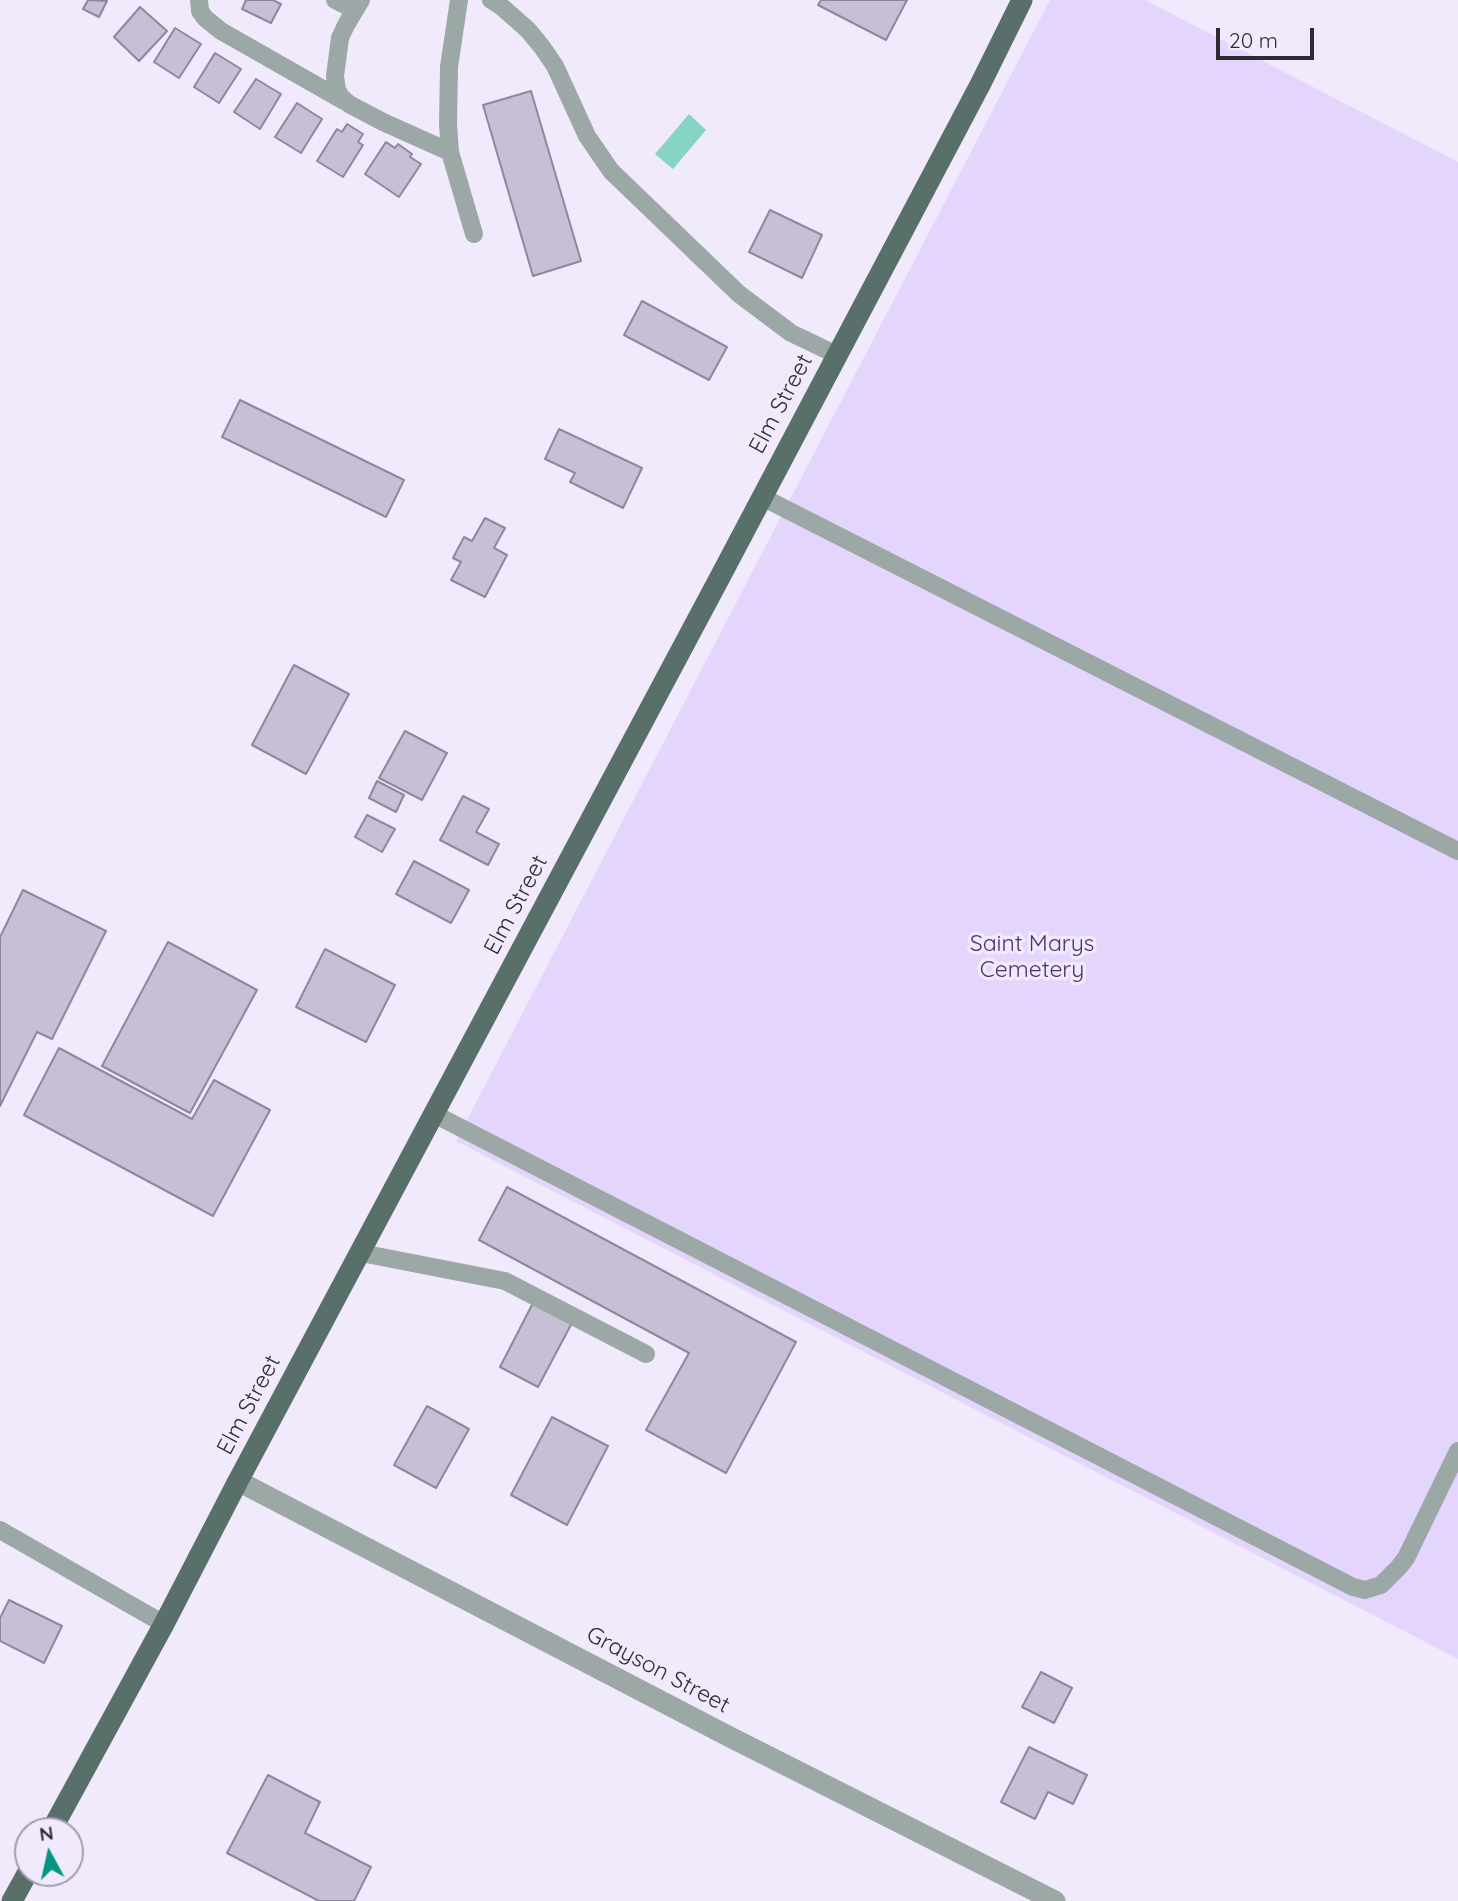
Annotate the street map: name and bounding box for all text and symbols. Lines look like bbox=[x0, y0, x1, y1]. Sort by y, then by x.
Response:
scale bar bbox=[1220, 14, 1318, 58]
text: 20 m bbox=[1229, 27, 1278, 53]
street label: Elm Street bbox=[743, 350, 819, 458]
street label: Elm Street bbox=[478, 851, 554, 959]
park label: Saint Marys Cemetery bbox=[970, 930, 1094, 984]
street label: Elm Street bbox=[211, 1351, 287, 1459]
street label: Grayson Street bbox=[582, 1621, 734, 1719]
north arrow bbox=[14, 1817, 84, 1887]
text: N bbox=[38, 1820, 55, 1846]

